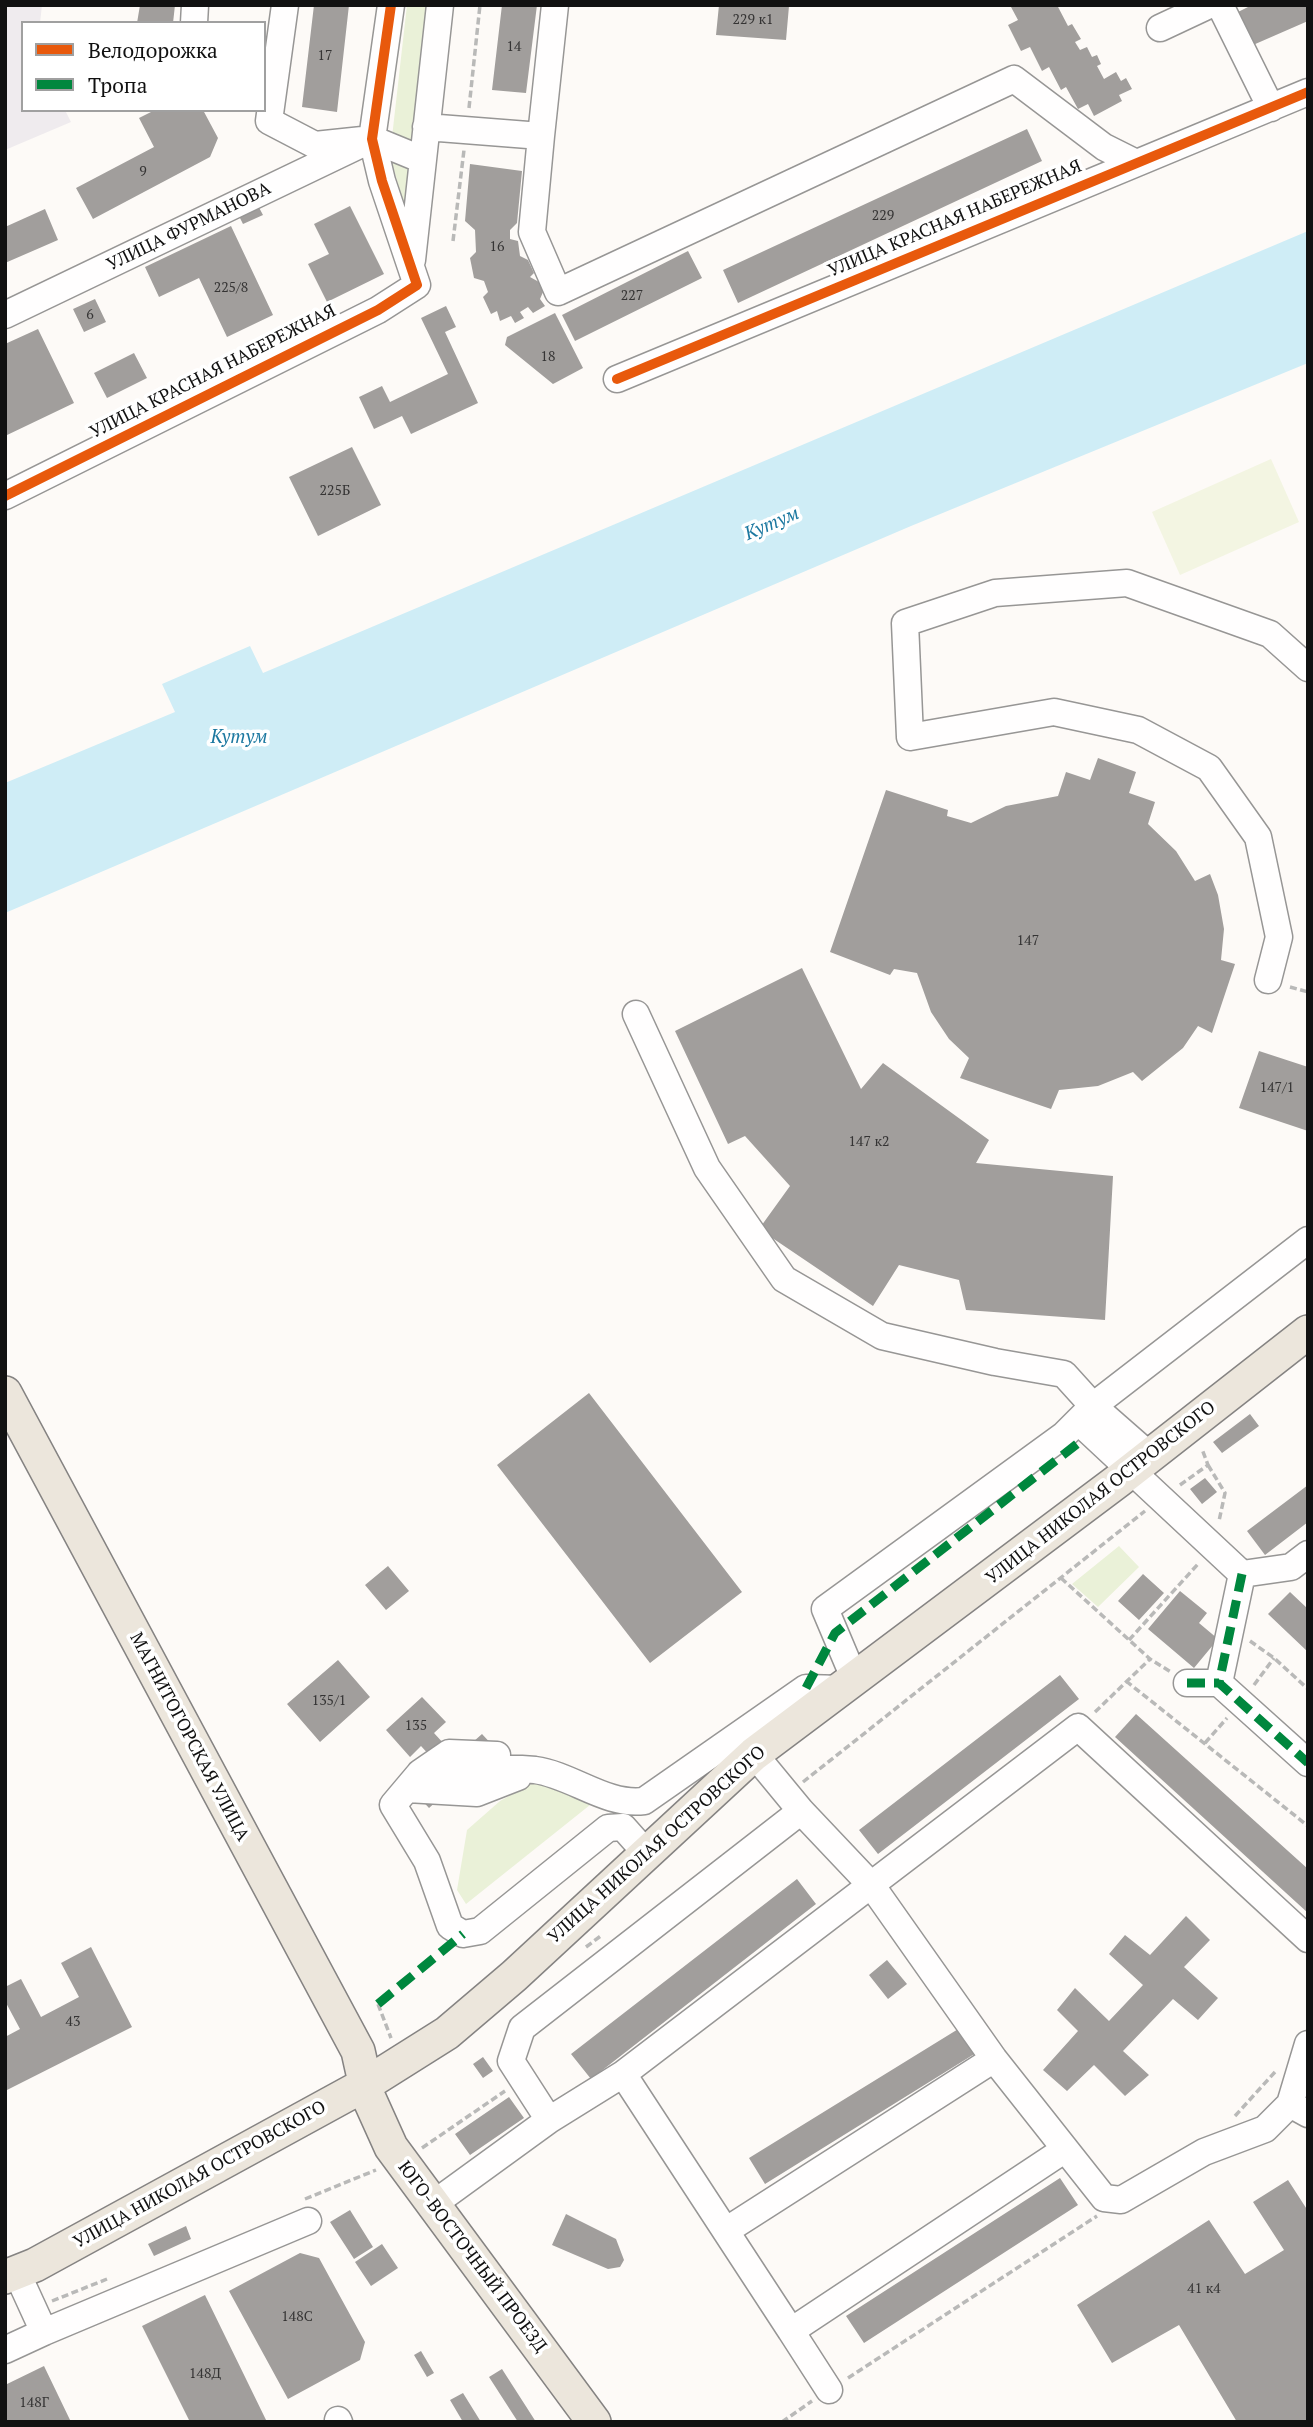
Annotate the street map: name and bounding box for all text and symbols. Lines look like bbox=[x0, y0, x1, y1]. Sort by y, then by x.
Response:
house number: 229 к1 bbox=[733, 12, 773, 28]
legend bbox=[21, 21, 266, 112]
text: Велодорожка bbox=[88, 36, 218, 64]
house number: 14 bbox=[507, 39, 521, 55]
house number: 17 bbox=[318, 48, 332, 64]
text: Тропа bbox=[88, 71, 147, 99]
street label: УЛИЦА КРАСНАЯ НАБЕРЕЖНАЯ bbox=[825, 156, 1085, 282]
house number: 9 bbox=[139, 164, 147, 180]
street label: УЛИЦА ФУРМАНОВА bbox=[103, 178, 275, 276]
house number: 229 bbox=[872, 208, 894, 224]
house number: 16 bbox=[490, 239, 504, 255]
house number: 225/8 bbox=[214, 280, 248, 296]
house number: 227 bbox=[621, 288, 643, 304]
street label: УЛИЦА КРАСНАЯ НАБЕРЕЖНАЯ bbox=[86, 300, 340, 444]
house number: 6 bbox=[86, 307, 94, 323]
house number: 18 bbox=[541, 349, 555, 365]
house number: 225Б bbox=[320, 483, 350, 499]
water label: Кутум bbox=[741, 502, 803, 546]
water label: Кутум bbox=[210, 727, 268, 749]
house number: 147 bbox=[1017, 933, 1039, 949]
house number: 147/1 bbox=[1260, 1080, 1294, 1096]
house number: 147 к2 bbox=[849, 1134, 889, 1150]
street label: УЛИЦА НИКОЛАЯ ОСТРОВСКОГО bbox=[982, 1397, 1220, 1589]
street label: МАГНИТОГОРСКАЯ УЛИЦА bbox=[125, 1629, 253, 1845]
house number: 135/1 bbox=[312, 1693, 346, 1709]
house number: 135 bbox=[405, 1718, 427, 1734]
street label: УЛИЦА НИКОЛАЯ ОСТРОВСКОГО bbox=[544, 1742, 770, 1948]
house number: 43 bbox=[66, 2014, 80, 2030]
street label: УЛИЦА НИКОЛАЯ ОСТРОВСКОГО bbox=[70, 2096, 330, 2254]
street label: ЮГО-ВОСТОЧНЫЙ ПРОЕЗД bbox=[393, 2157, 551, 2357]
house number: 41 к4 bbox=[1187, 2281, 1221, 2297]
house number: 148С bbox=[281, 2309, 313, 2325]
house number: 148Д bbox=[189, 2366, 221, 2382]
house number: 148Г bbox=[19, 2395, 49, 2411]

